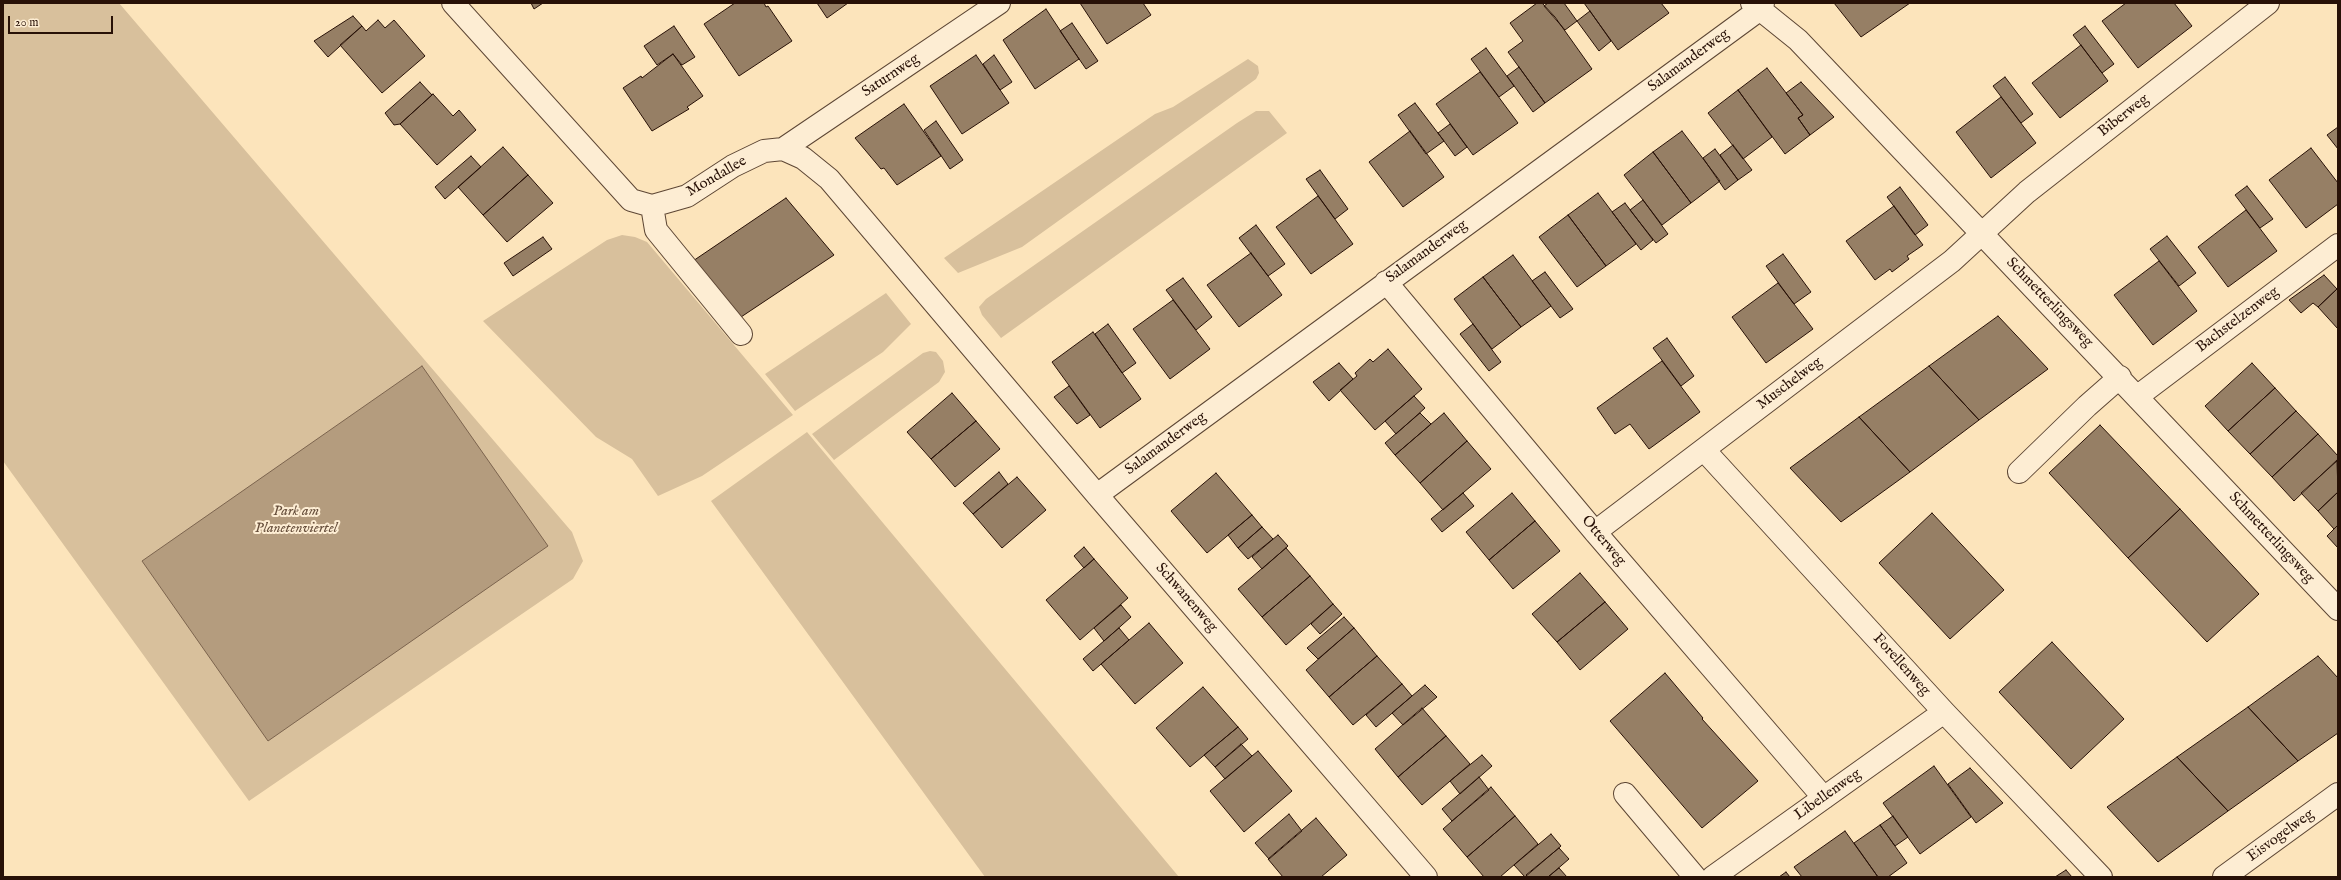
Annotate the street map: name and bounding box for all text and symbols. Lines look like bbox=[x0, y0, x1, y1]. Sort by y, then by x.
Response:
scale bar bbox=[10, 8, 115, 34]
text: 20 m bbox=[15, 15, 38, 30]
street label: Salamanderweg bbox=[1645, 25, 1733, 97]
street label: Saturnweg bbox=[859, 50, 923, 102]
street label: Biberweg bbox=[2095, 91, 2153, 141]
street label: Mondallee bbox=[684, 153, 750, 201]
street label: Salamanderweg bbox=[1383, 216, 1471, 288]
street label: Schmetterlingsweg bbox=[2002, 254, 2096, 352]
street label: Bachstelzenweg bbox=[2193, 283, 2283, 357]
street label: Muschelweg bbox=[1754, 354, 1826, 414]
street label: Salamanderweg bbox=[1122, 408, 1210, 480]
street label: Schmetterlingsweg bbox=[2224, 489, 2318, 587]
park label: Park am Planetenviertel bbox=[255, 503, 337, 538]
street label: Otterweg bbox=[1577, 512, 1629, 570]
street label: Schwanenweg bbox=[1151, 560, 1221, 636]
street label: Forellenweg bbox=[1868, 630, 1934, 700]
street label: Libellenweg bbox=[1791, 765, 1865, 825]
street label: Eisvogelweg bbox=[2244, 806, 2318, 866]

